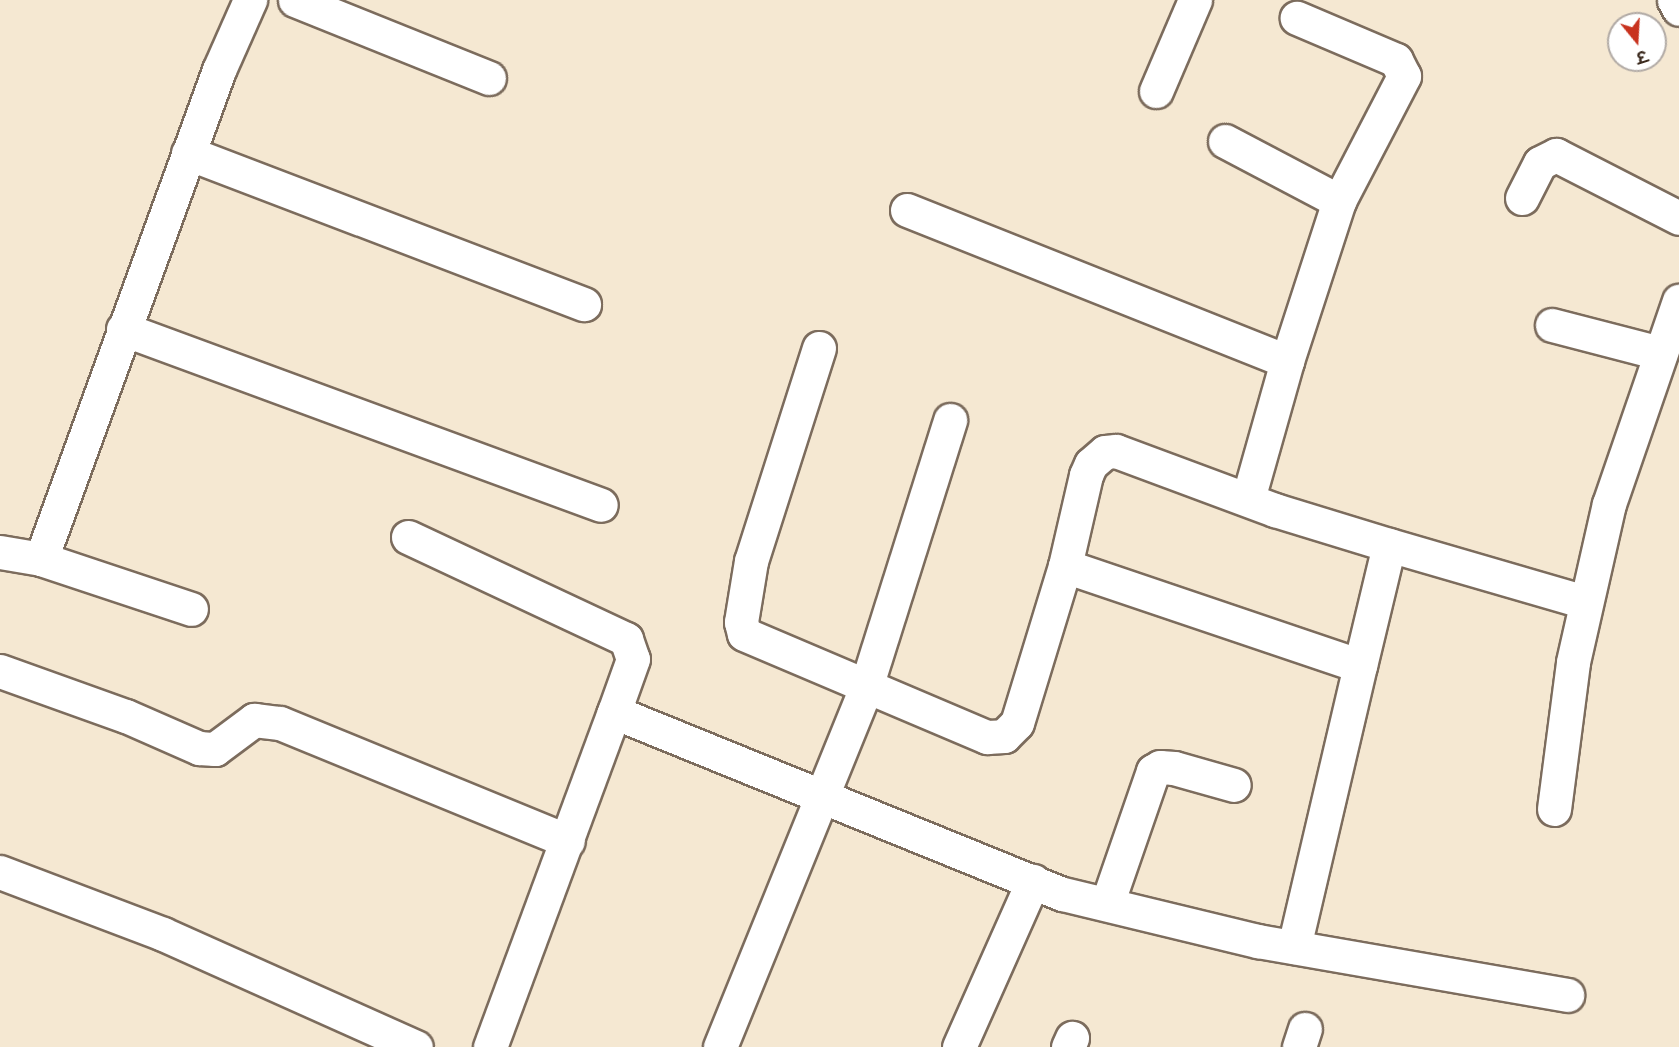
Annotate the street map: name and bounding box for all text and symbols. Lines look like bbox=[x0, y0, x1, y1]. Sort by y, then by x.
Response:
north arrow bbox=[1607, 12, 1667, 72]
text: उ bbox=[1633, 45, 1650, 69]

